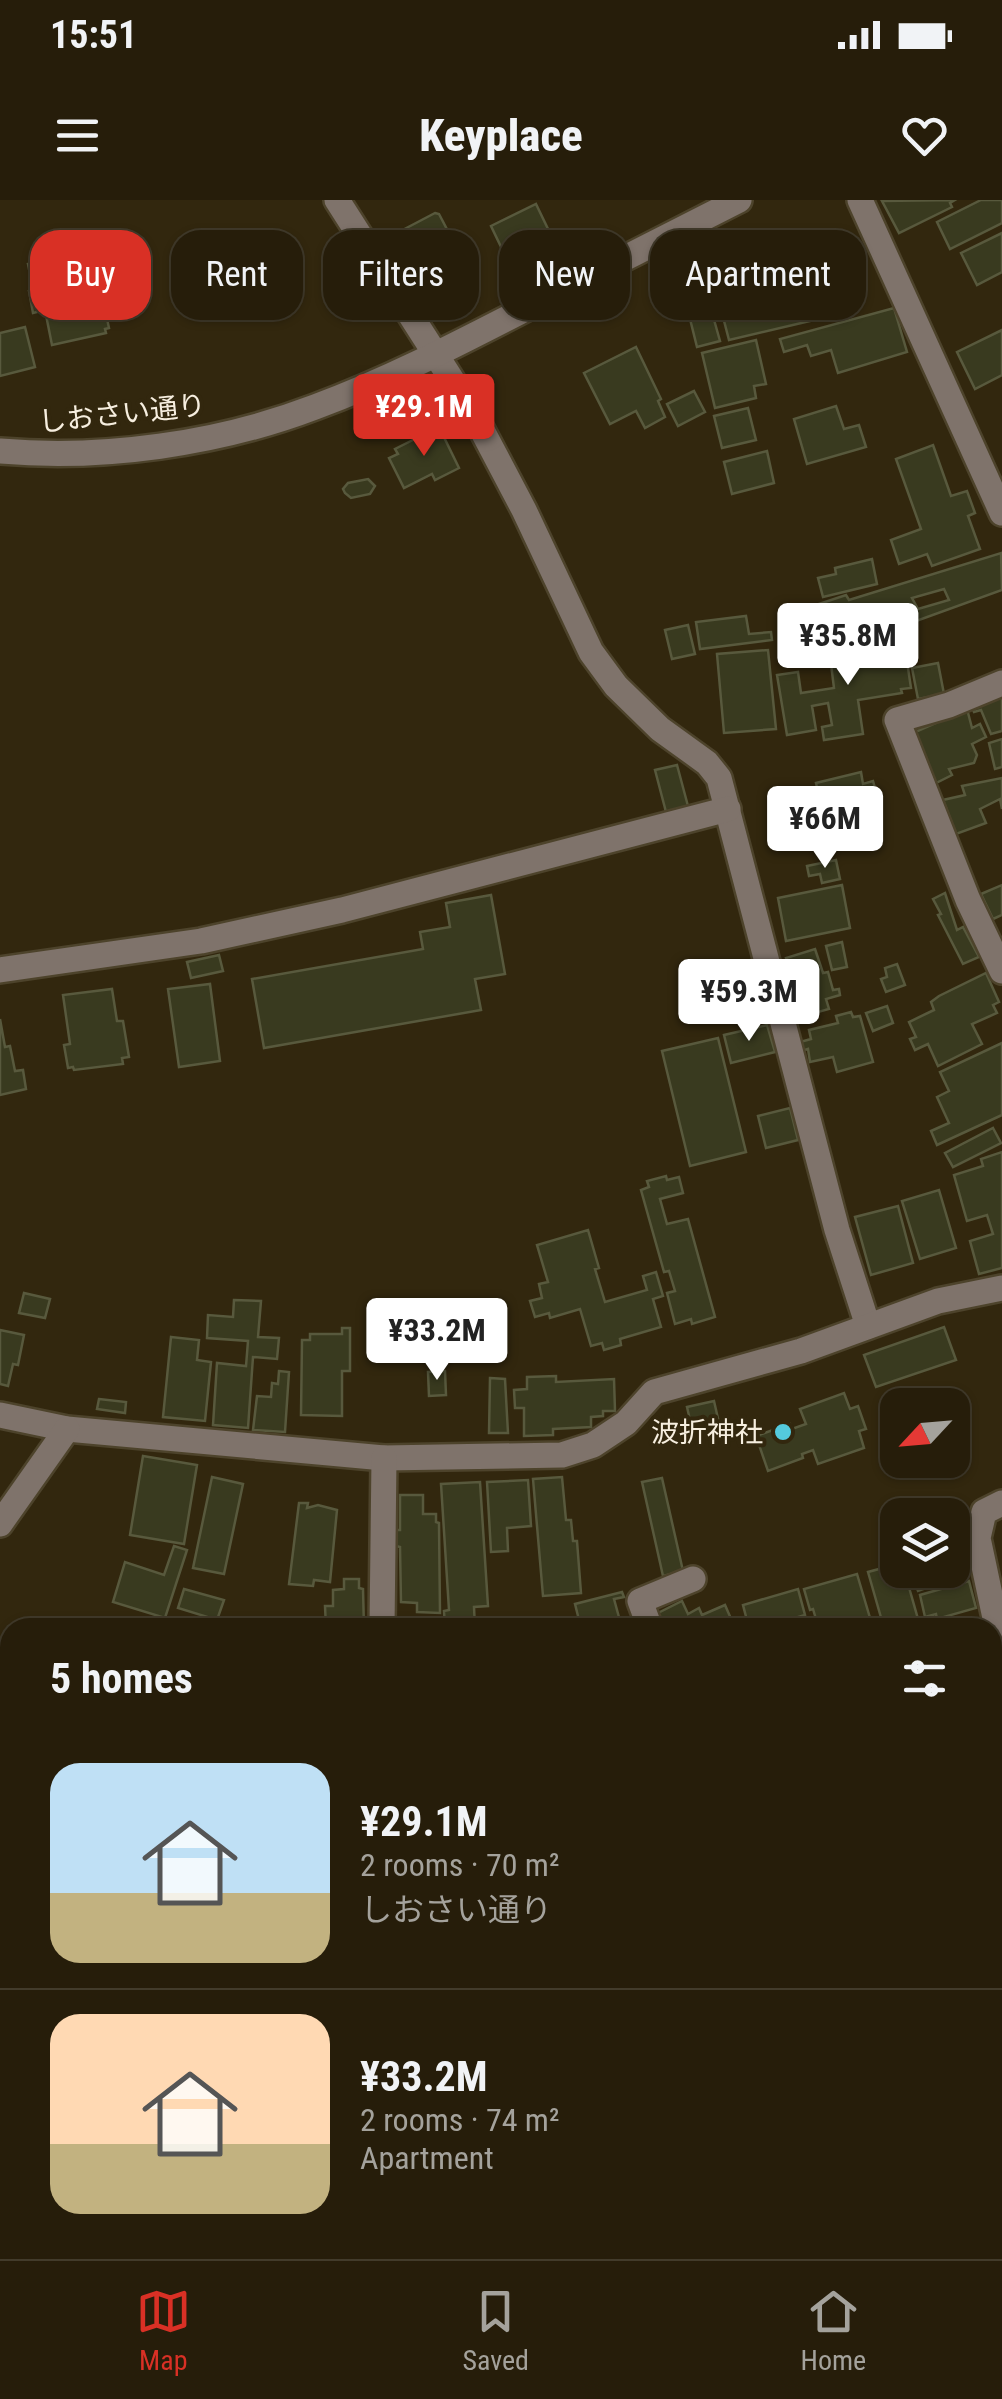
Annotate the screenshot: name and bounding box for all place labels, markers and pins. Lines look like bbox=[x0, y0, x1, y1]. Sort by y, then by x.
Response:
pin: ¥29.1M bbox=[343, 374, 505, 459]
pin: ¥35.8M bbox=[767, 603, 929, 688]
pin: ¥66M bbox=[766, 786, 884, 871]
pin: ¥59.3M bbox=[668, 959, 830, 1044]
pin: ¥33.2M bbox=[356, 1298, 518, 1383]
place label: 波折神社 bbox=[651, 1416, 763, 1449]
marker: 波折神社 bbox=[772, 1421, 794, 1443]

